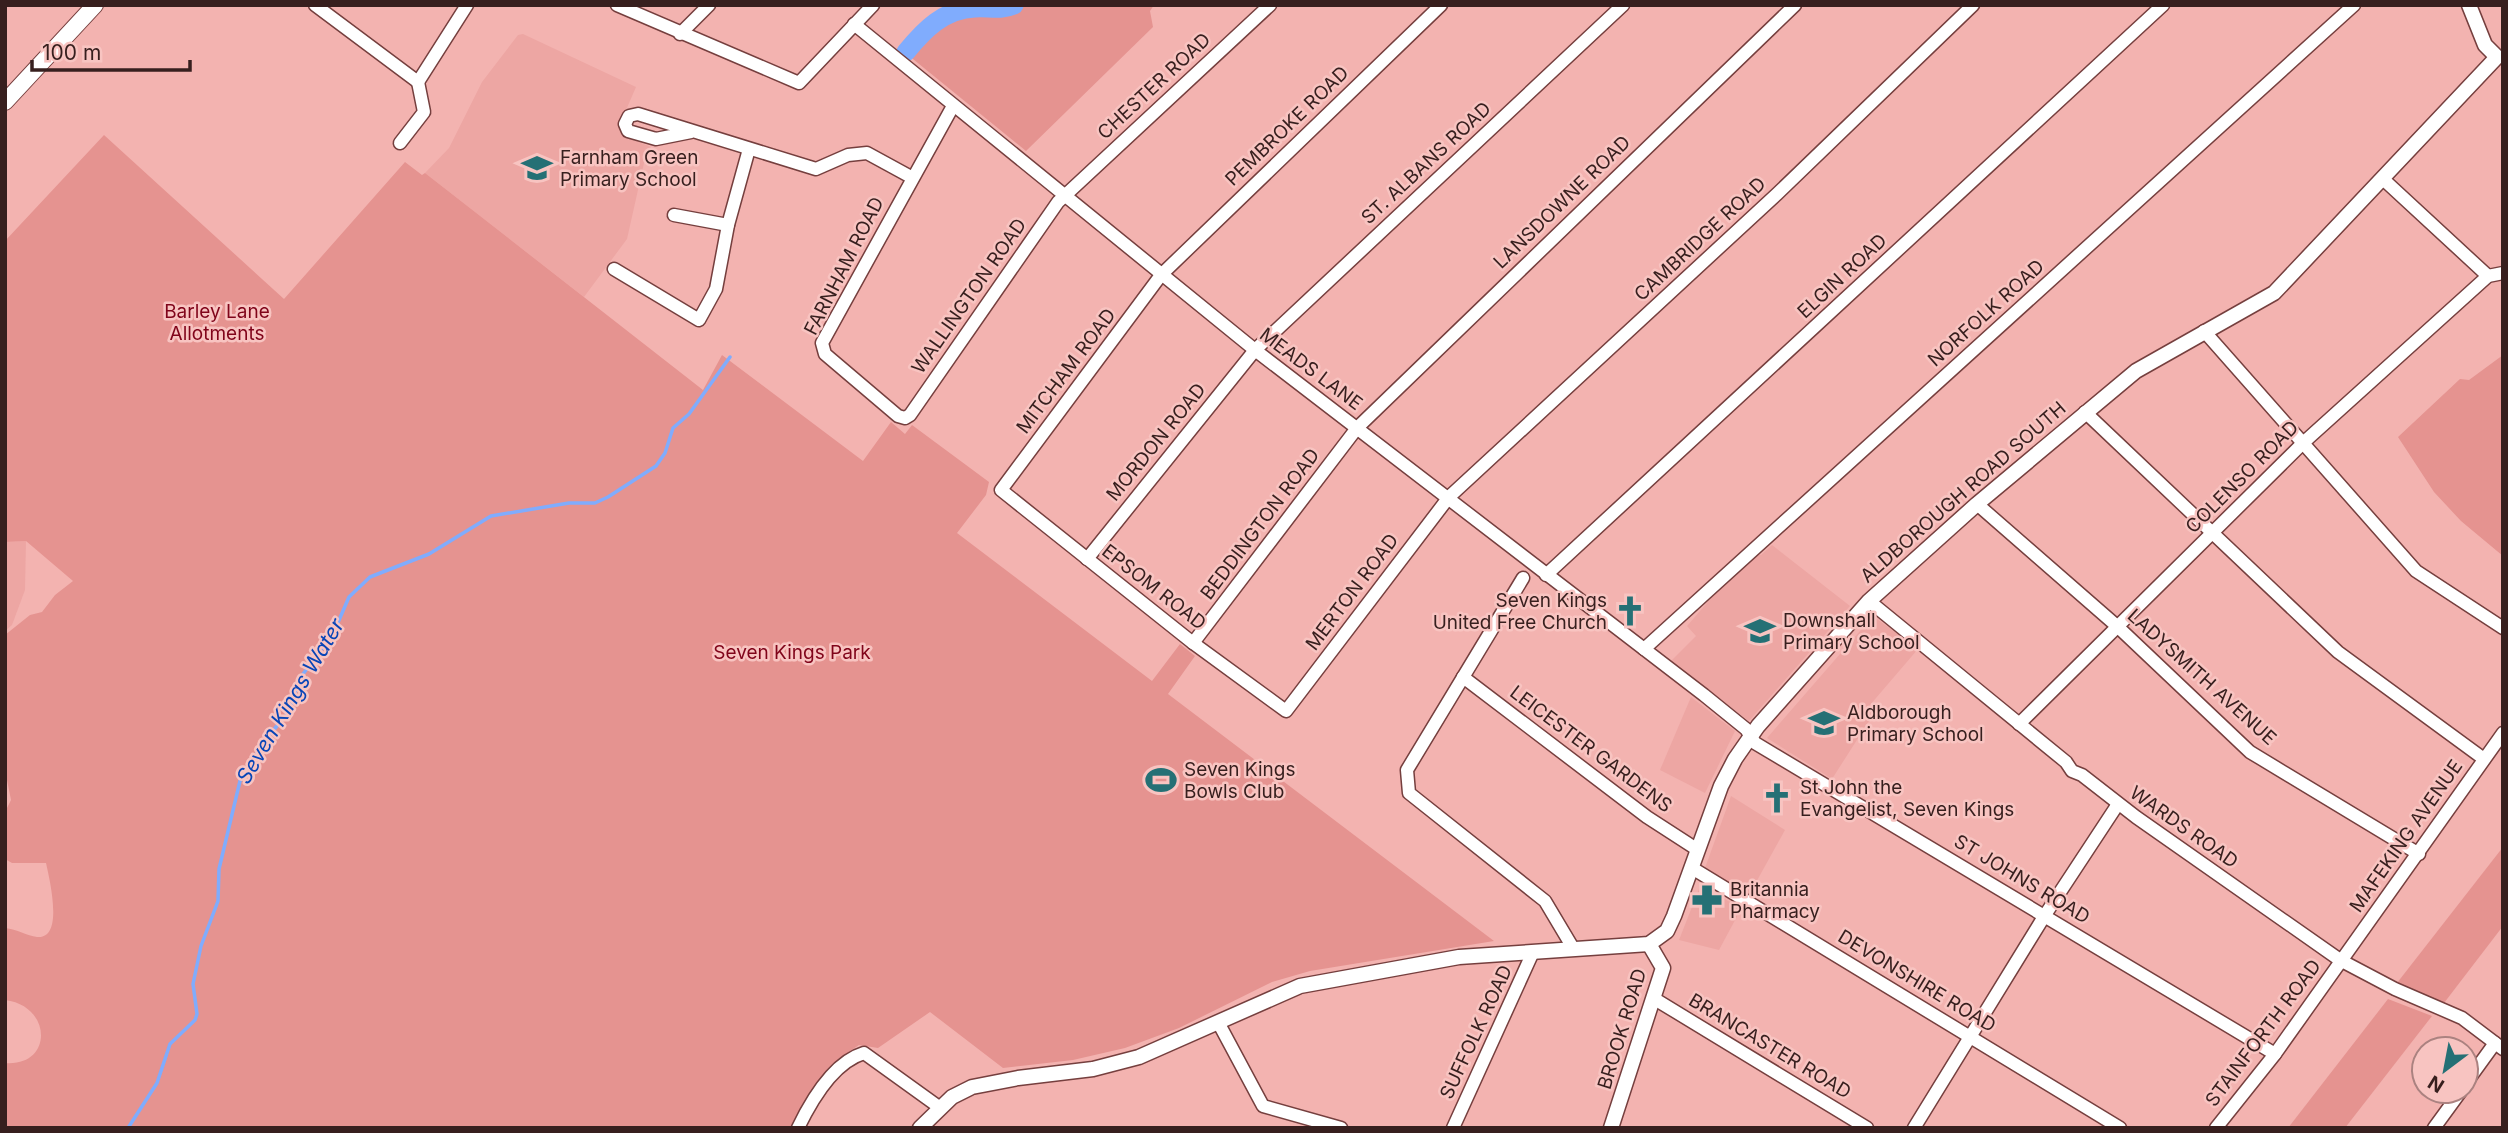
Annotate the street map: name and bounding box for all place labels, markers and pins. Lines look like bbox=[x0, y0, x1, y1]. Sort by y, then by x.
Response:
place label: Farnham Green Primary School bbox=[560, 146, 698, 191]
school or university icon: Farnham Green Primary School bbox=[520, 151, 554, 185]
place label: Seven Kings United Free Church bbox=[1433, 589, 1607, 634]
church icon: Seven Kings United Free Church bbox=[1613, 594, 1647, 628]
place label: Downshall Primary School bbox=[1783, 609, 1920, 654]
school or university icon: Downshall Primary School bbox=[1743, 614, 1777, 648]
place label: Aldborough Primary School bbox=[1847, 701, 1984, 746]
school or university icon: Aldborough Primary School bbox=[1807, 706, 1841, 740]
place label: Seven Kings Bowls Club bbox=[1184, 758, 1295, 803]
sports icon: Seven Kings Bowls Club bbox=[1144, 763, 1178, 797]
place label: St John the Evangelist, Seven Kings bbox=[1800, 776, 2014, 821]
church icon: St John the Evangelist, Seven Kings bbox=[1760, 781, 1794, 815]
place label: Britannia Pharmacy bbox=[1730, 878, 1820, 923]
pharmacy icon: Britannia Pharmacy bbox=[1690, 883, 1724, 917]

